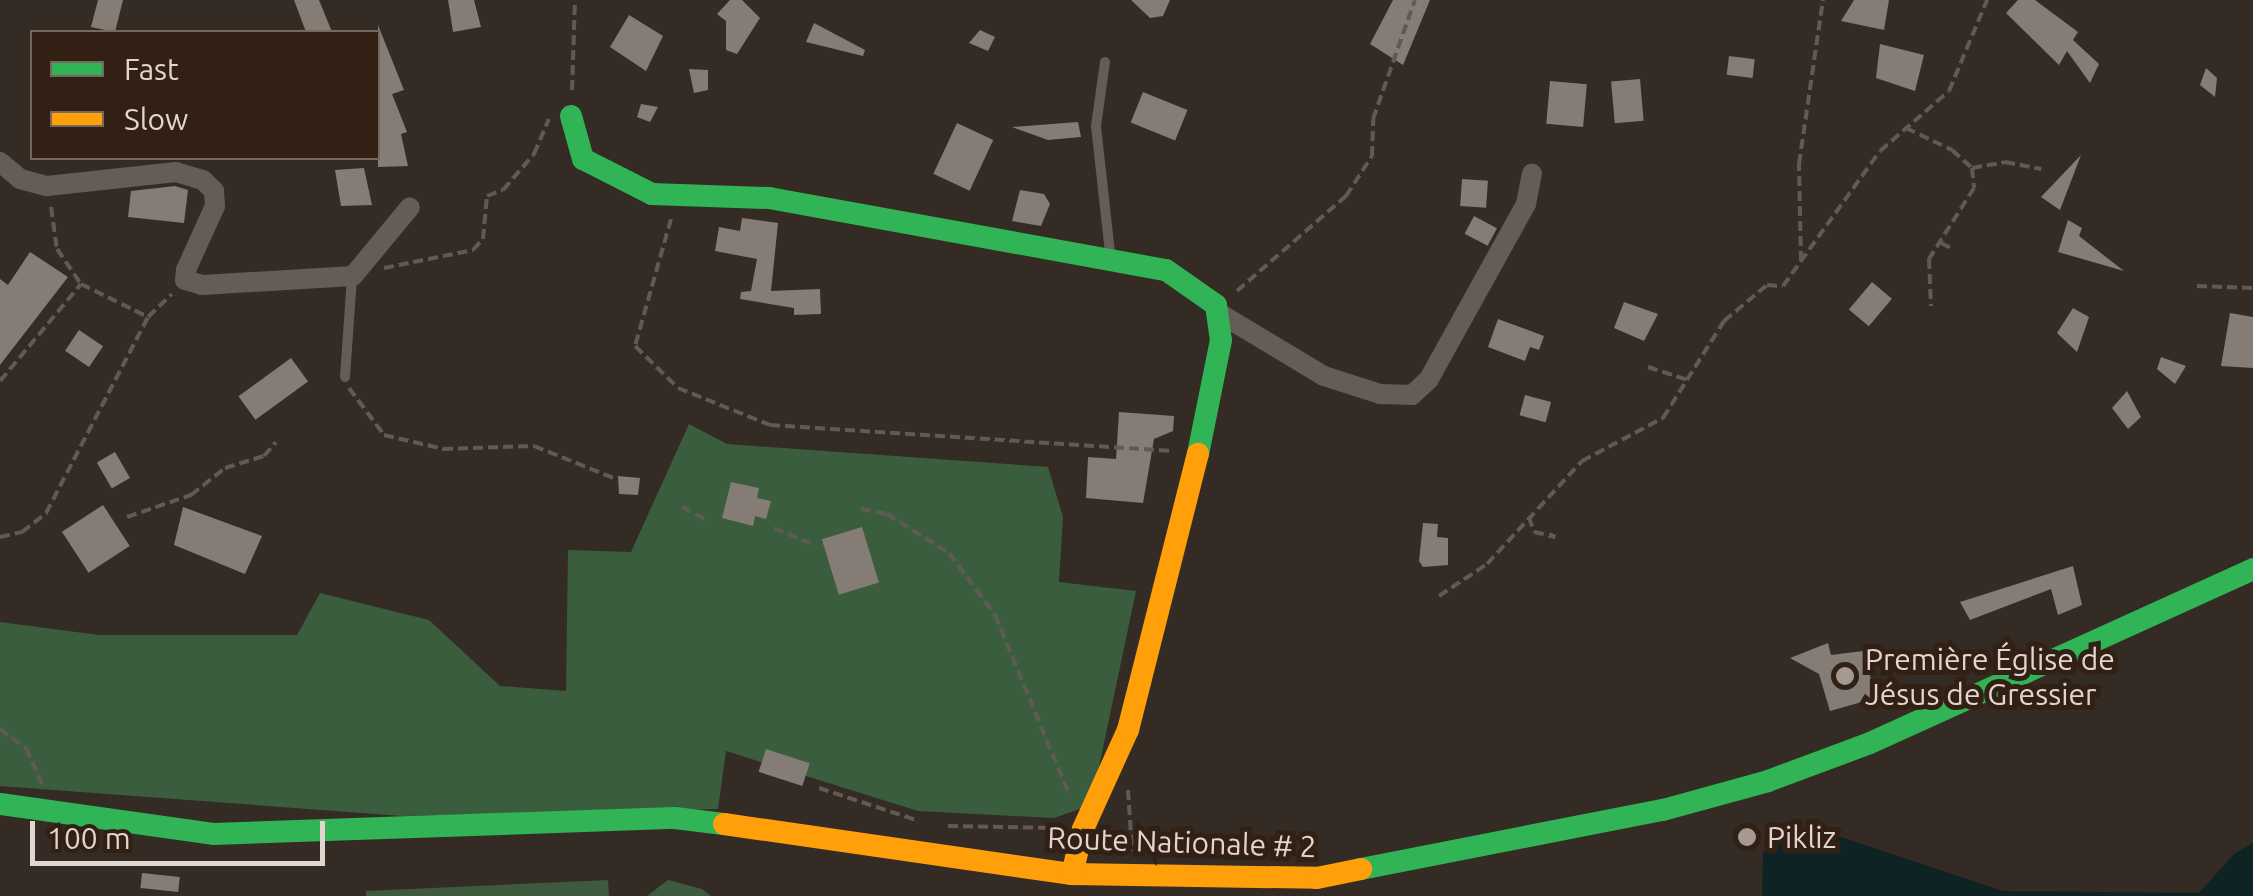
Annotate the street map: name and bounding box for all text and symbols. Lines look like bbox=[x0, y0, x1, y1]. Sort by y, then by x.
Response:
legend bbox=[30, 30, 380, 160]
text: Fast bbox=[124, 52, 179, 86]
text: Slow bbox=[124, 102, 188, 136]
place label: Première Église de Jésus de Gressier bbox=[1865, 641, 2115, 712]
marker: Première Église de Jésus de Gressier bbox=[1834, 665, 1856, 687]
scale bar bbox=[35, 801, 330, 863]
street label: Route Nationale # 2 bbox=[1047, 819, 1317, 865]
place label: Pikliz bbox=[1767, 819, 1836, 855]
text: 100 m bbox=[47, 821, 131, 855]
marker: Pikliz bbox=[1736, 826, 1758, 848]

